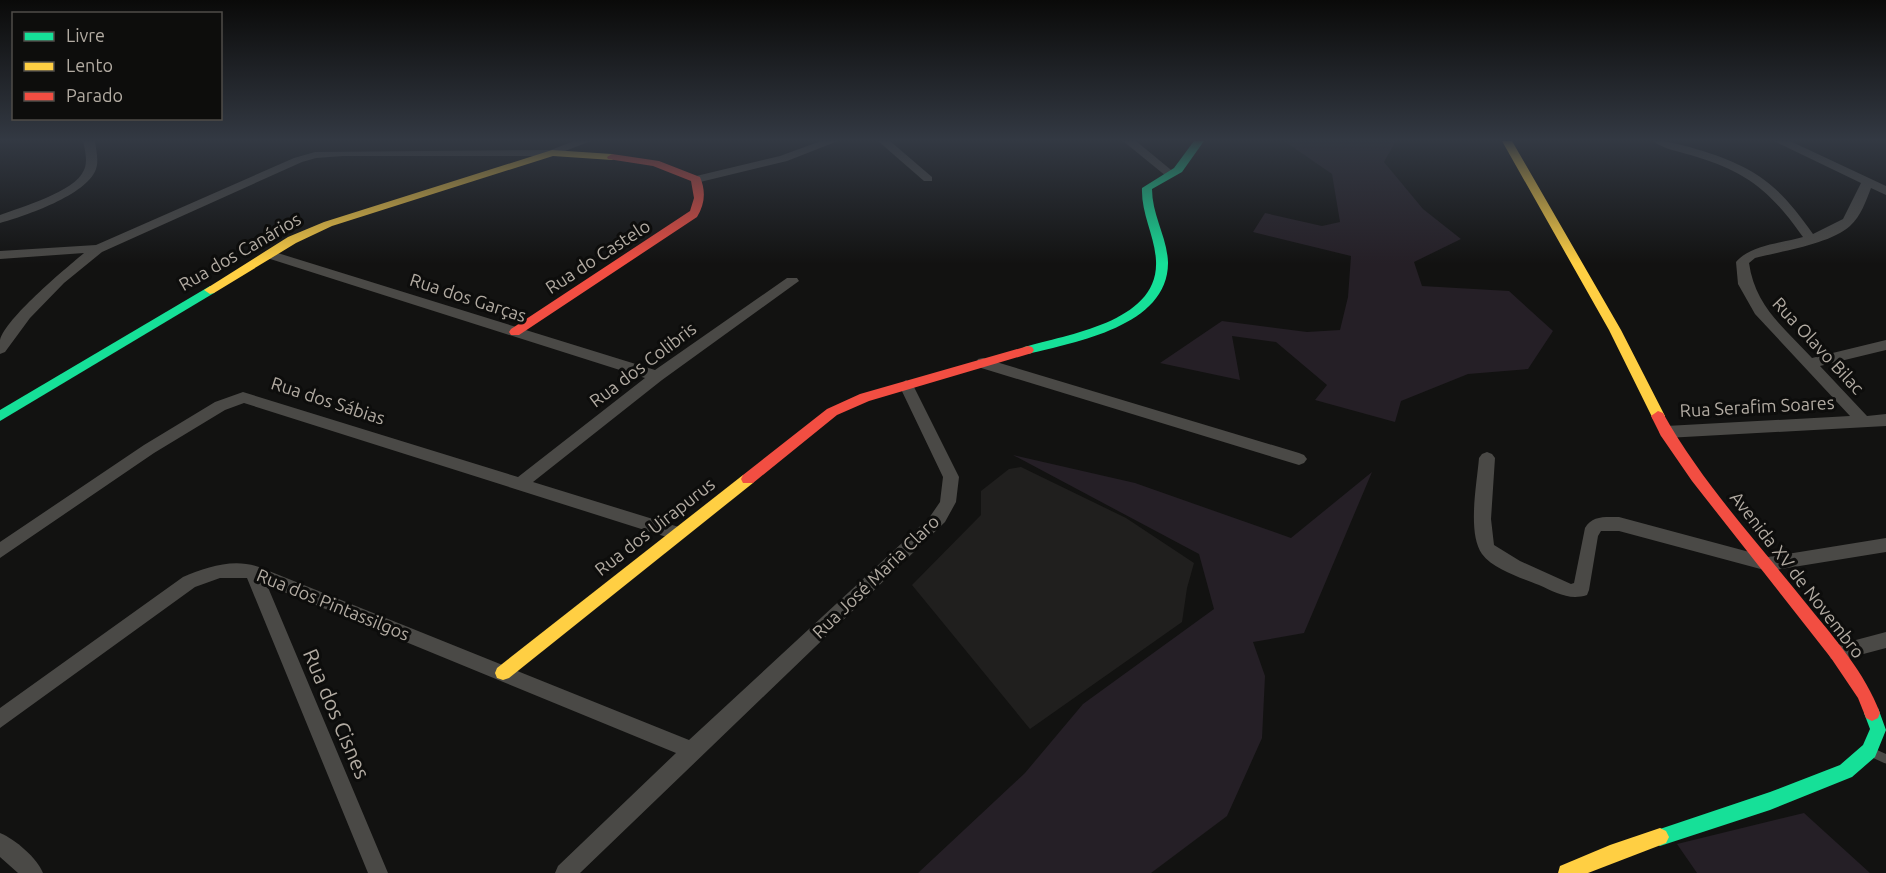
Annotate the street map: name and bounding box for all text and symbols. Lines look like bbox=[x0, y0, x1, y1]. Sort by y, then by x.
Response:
legend bbox=[12, 12, 222, 120]
text: Livre bbox=[66, 25, 105, 45]
text: Lento bbox=[66, 55, 113, 75]
text: Parado bbox=[66, 85, 123, 105]
street label: Rua dos Canários bbox=[175, 208, 304, 294]
street label: Rua do Castelo bbox=[542, 215, 653, 297]
street label: Rua dos Garças bbox=[408, 269, 529, 325]
street label: Rua Olavo Bilac bbox=[1769, 293, 1868, 398]
street label: Rua dos Colibris bbox=[585, 318, 700, 411]
street label: Rua dos Sábias bbox=[269, 372, 388, 428]
street label: Rua Serafim Soares bbox=[1679, 392, 1835, 420]
street label: Rua dos Uirapurus bbox=[591, 473, 718, 579]
street label: Avenida XV de Novembro bbox=[1727, 487, 1869, 662]
street label: Rua José Maria Claro bbox=[808, 511, 943, 642]
street label: Rua dos Pintassilgos bbox=[254, 564, 413, 644]
street label: Rua dos Cisnes bbox=[299, 645, 375, 782]

